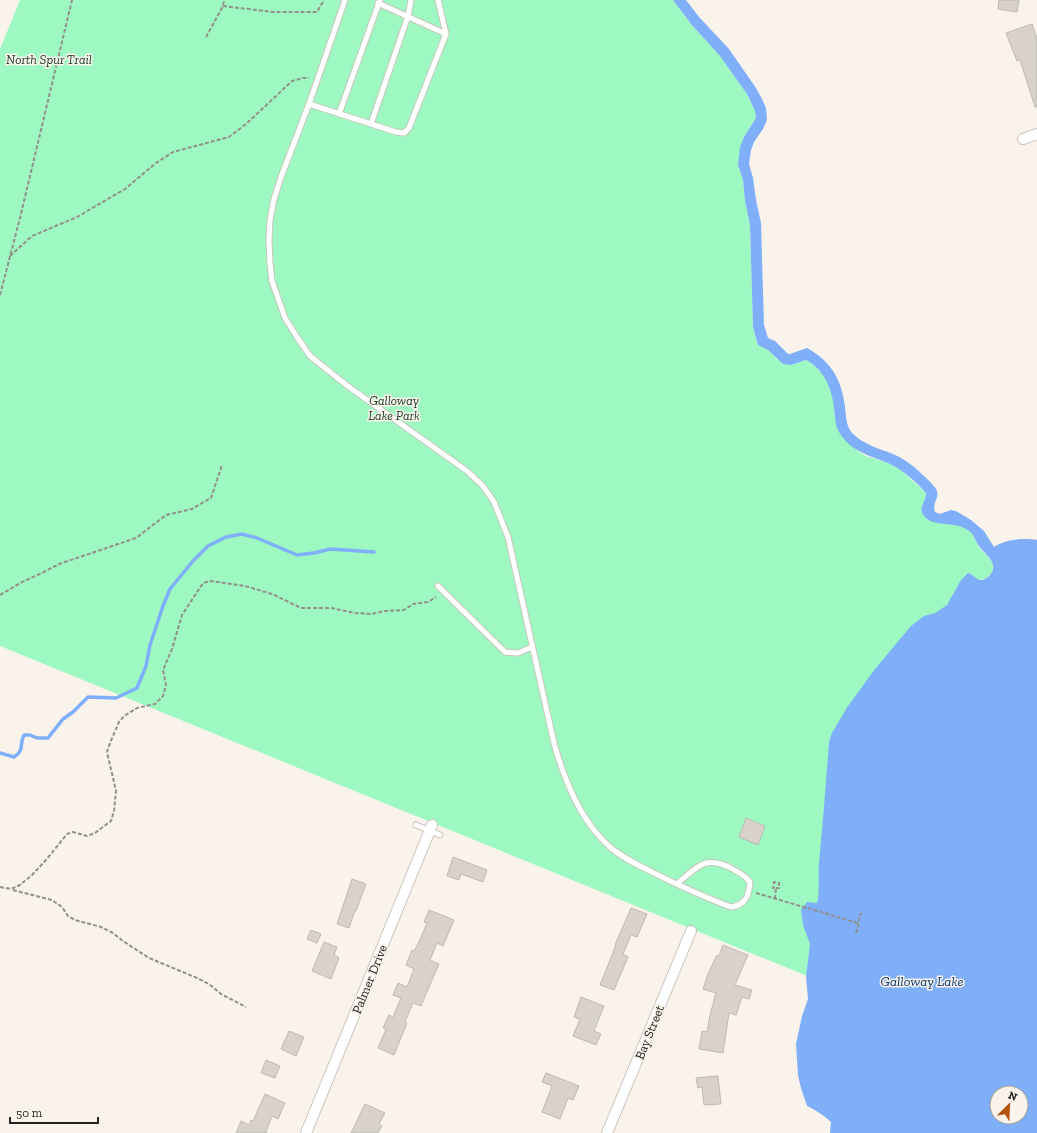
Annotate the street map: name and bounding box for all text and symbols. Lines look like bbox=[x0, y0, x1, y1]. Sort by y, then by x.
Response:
park label: North Spur Trail bbox=[6, 52, 92, 67]
park label: Galloway Lake Park bbox=[368, 393, 420, 423]
street label: Palmer Drive bbox=[349, 942, 390, 1016]
water label: Galloway Lake bbox=[880, 973, 964, 990]
street label: Bay Street bbox=[632, 1003, 667, 1062]
north arrow bbox=[989, 1085, 1029, 1125]
text: N bbox=[1006, 1089, 1020, 1104]
scale bar bbox=[10, 1099, 98, 1125]
text: 50 m bbox=[16, 1106, 43, 1120]

